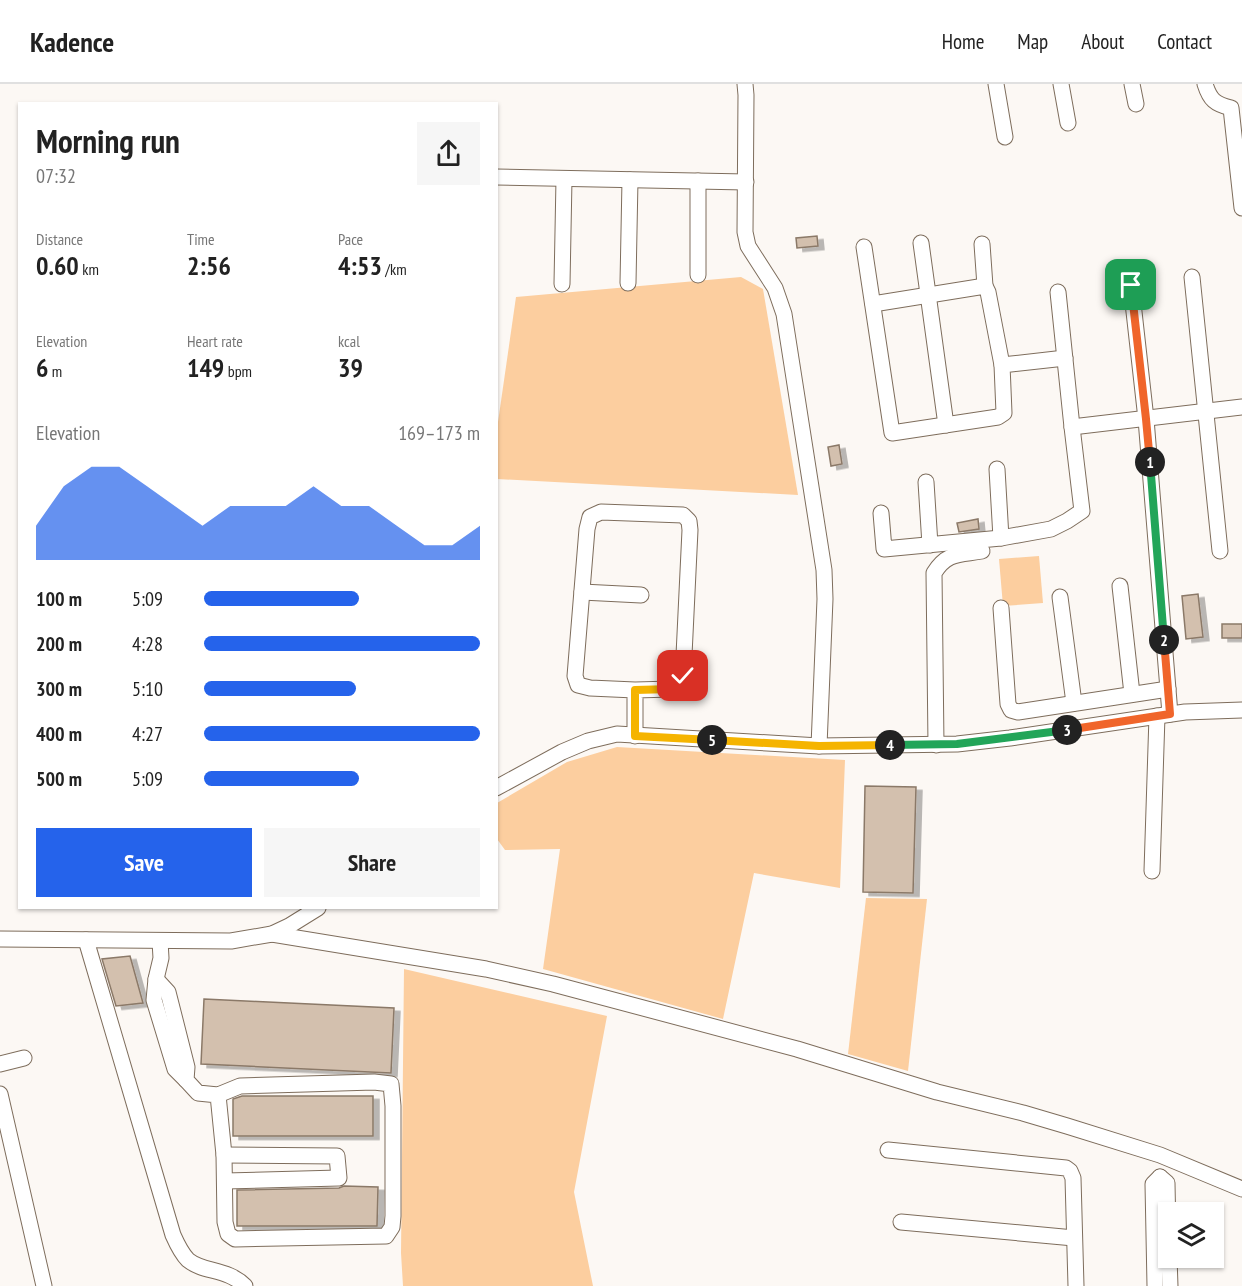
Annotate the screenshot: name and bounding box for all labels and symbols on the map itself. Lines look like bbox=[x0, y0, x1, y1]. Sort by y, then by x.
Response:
pin bbox=[1105, 259, 1156, 310]
pin: 1 bbox=[1135, 447, 1165, 477]
pin: 2 bbox=[1149, 625, 1179, 655]
pin bbox=[657, 650, 708, 701]
pin: 3 bbox=[1052, 715, 1082, 745]
pin: 5 bbox=[697, 725, 727, 755]
pin: 4 bbox=[875, 730, 905, 760]

